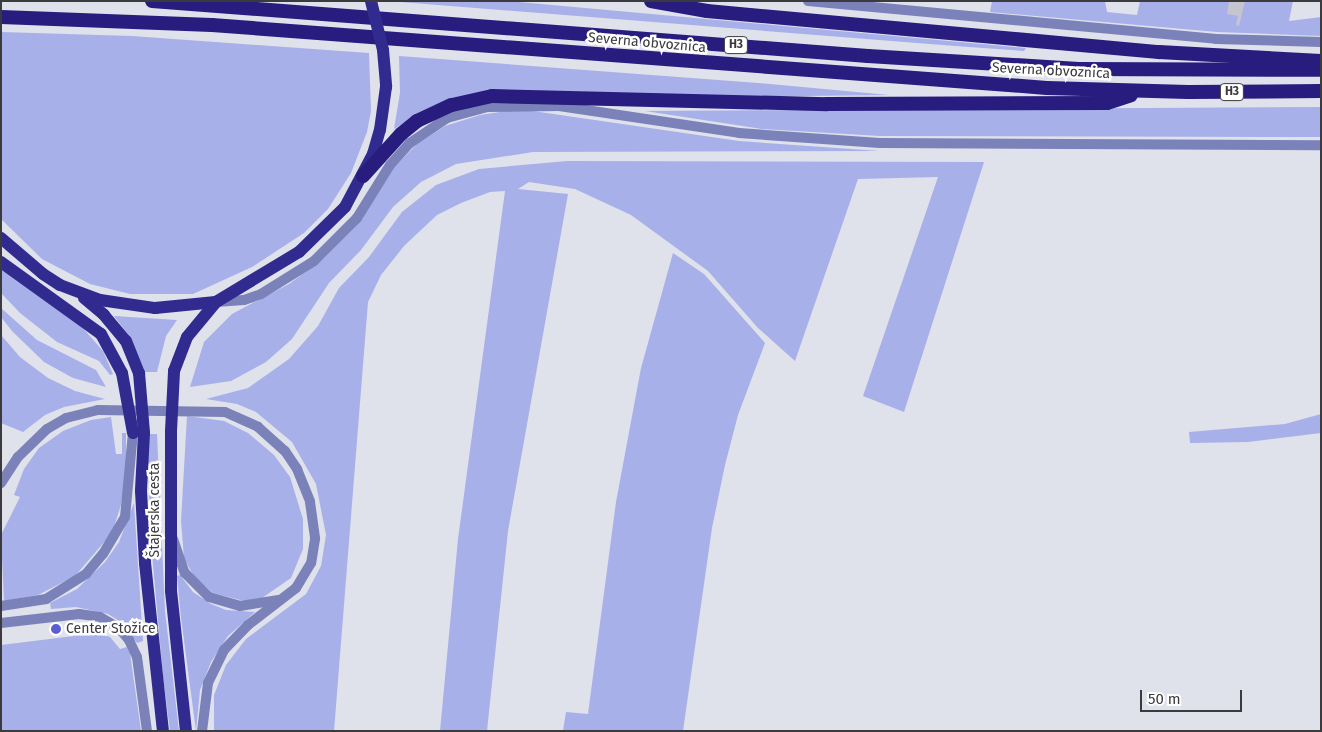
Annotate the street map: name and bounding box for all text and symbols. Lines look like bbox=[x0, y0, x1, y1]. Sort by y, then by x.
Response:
street label: Severna obvoznica bbox=[587, 29, 707, 57]
road number: H3 bbox=[724, 36, 748, 54]
street label: Severna obvoznica bbox=[991, 60, 1111, 82]
road number: H3 bbox=[1220, 82, 1244, 101]
street label: Štajerska cesta bbox=[147, 463, 163, 557]
place label: Center Stožice bbox=[66, 621, 156, 637]
marker: Center Stožice bbox=[50, 623, 62, 635]
scale bar bbox=[1142, 680, 1244, 712]
text: 50 m bbox=[1148, 690, 1181, 708]

